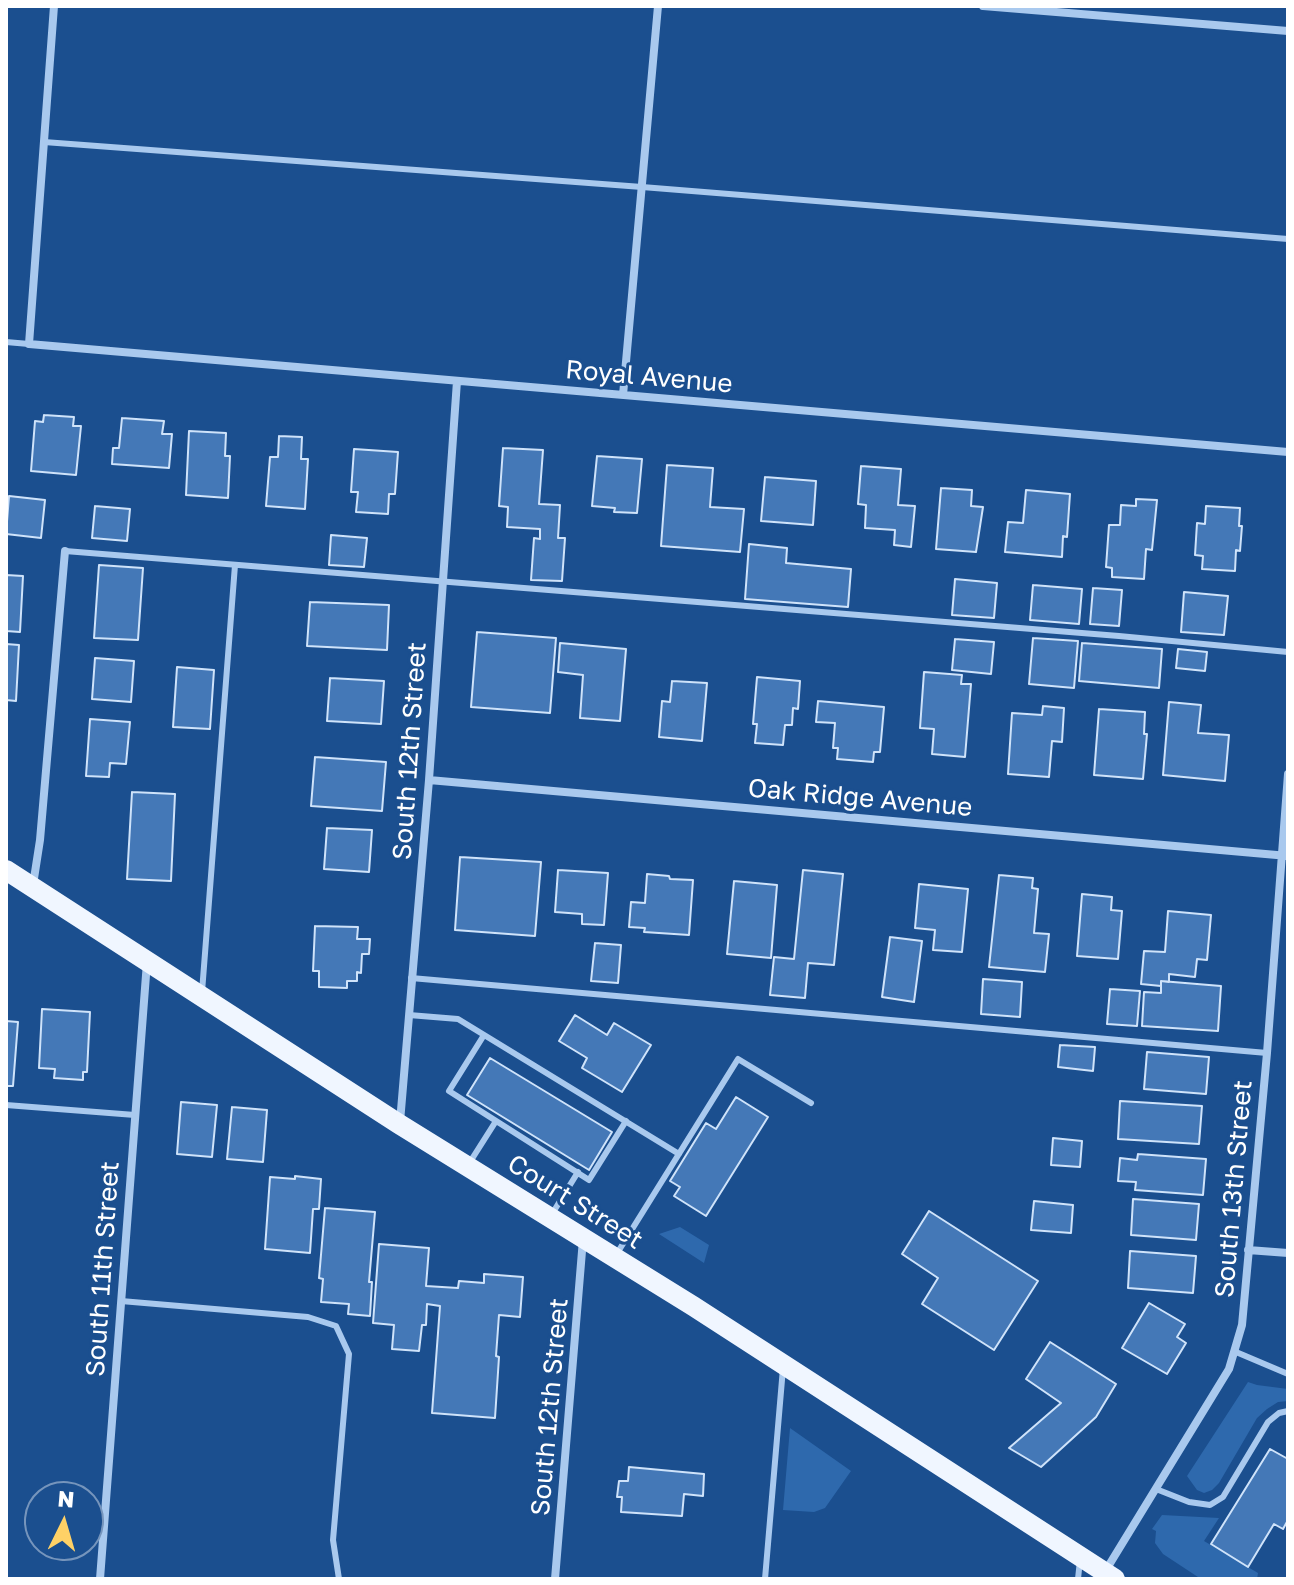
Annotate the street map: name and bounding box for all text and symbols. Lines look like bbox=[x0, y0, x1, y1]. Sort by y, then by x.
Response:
street label: Royal Avenue bbox=[564, 354, 734, 400]
street label: South 12th Street bbox=[387, 641, 433, 861]
street label: Oak Ridge Avenue bbox=[747, 773, 973, 823]
street label: South 13th Street bbox=[1209, 1079, 1259, 1299]
street label: Court Street bbox=[502, 1148, 648, 1256]
street label: South 11th Street bbox=[80, 1160, 126, 1378]
street label: South 12th Street bbox=[525, 1297, 575, 1517]
north arrow bbox=[24, 1481, 104, 1561]
text: N bbox=[56, 1484, 75, 1513]

